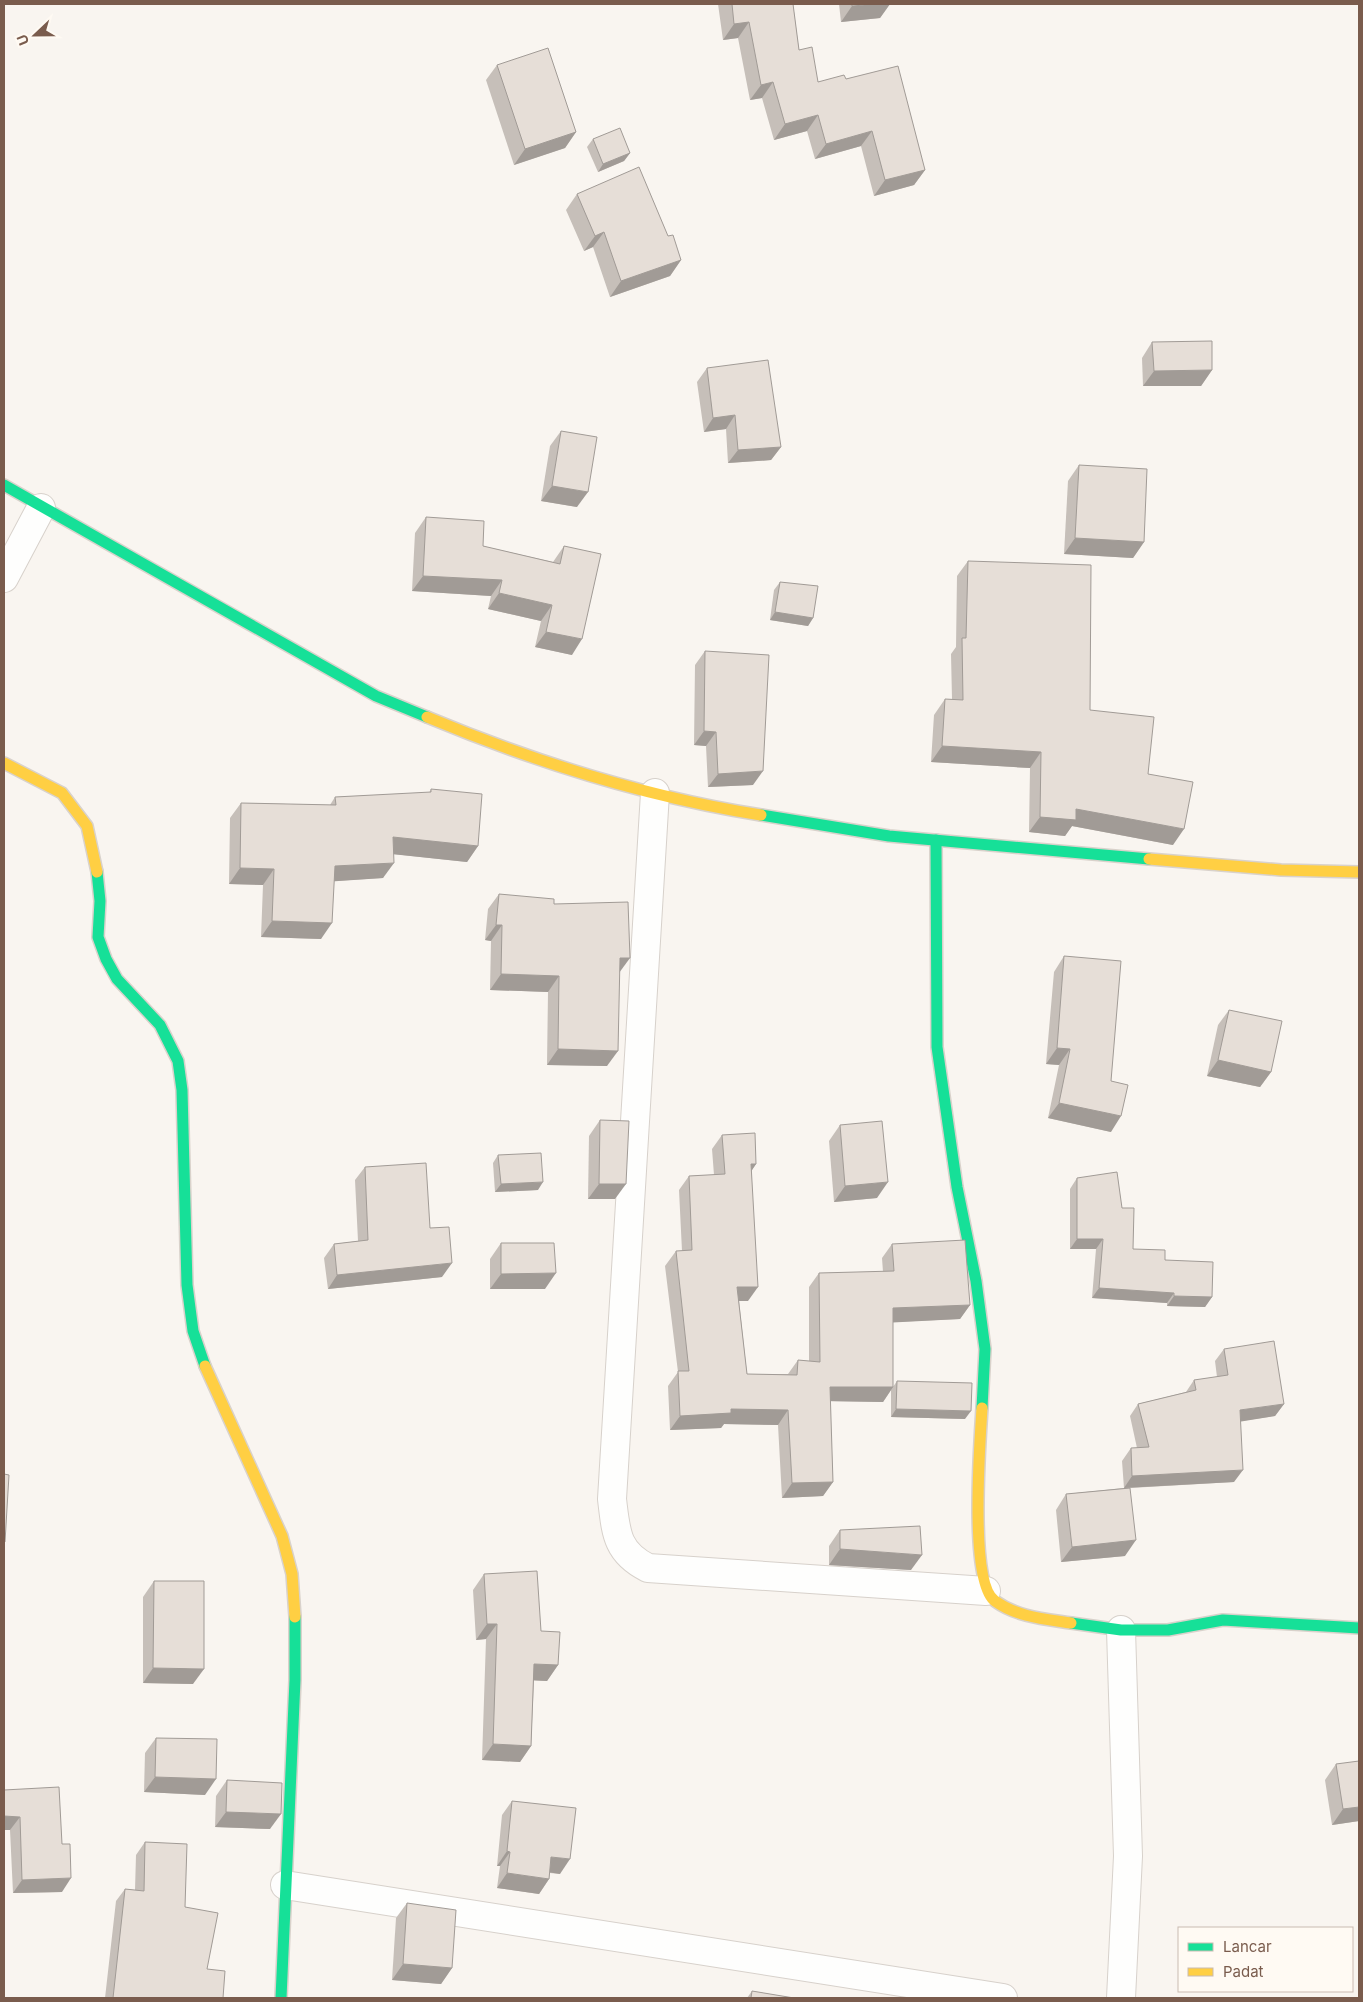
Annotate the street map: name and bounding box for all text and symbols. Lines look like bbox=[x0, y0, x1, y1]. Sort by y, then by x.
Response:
north arrow bbox=[10, 10, 60, 60]
text: U bbox=[13, 32, 32, 48]
legend bbox=[1178, 1927, 1353, 1992]
text: Lancar bbox=[1223, 1937, 1272, 1956]
text: Padat bbox=[1223, 1962, 1264, 1981]

